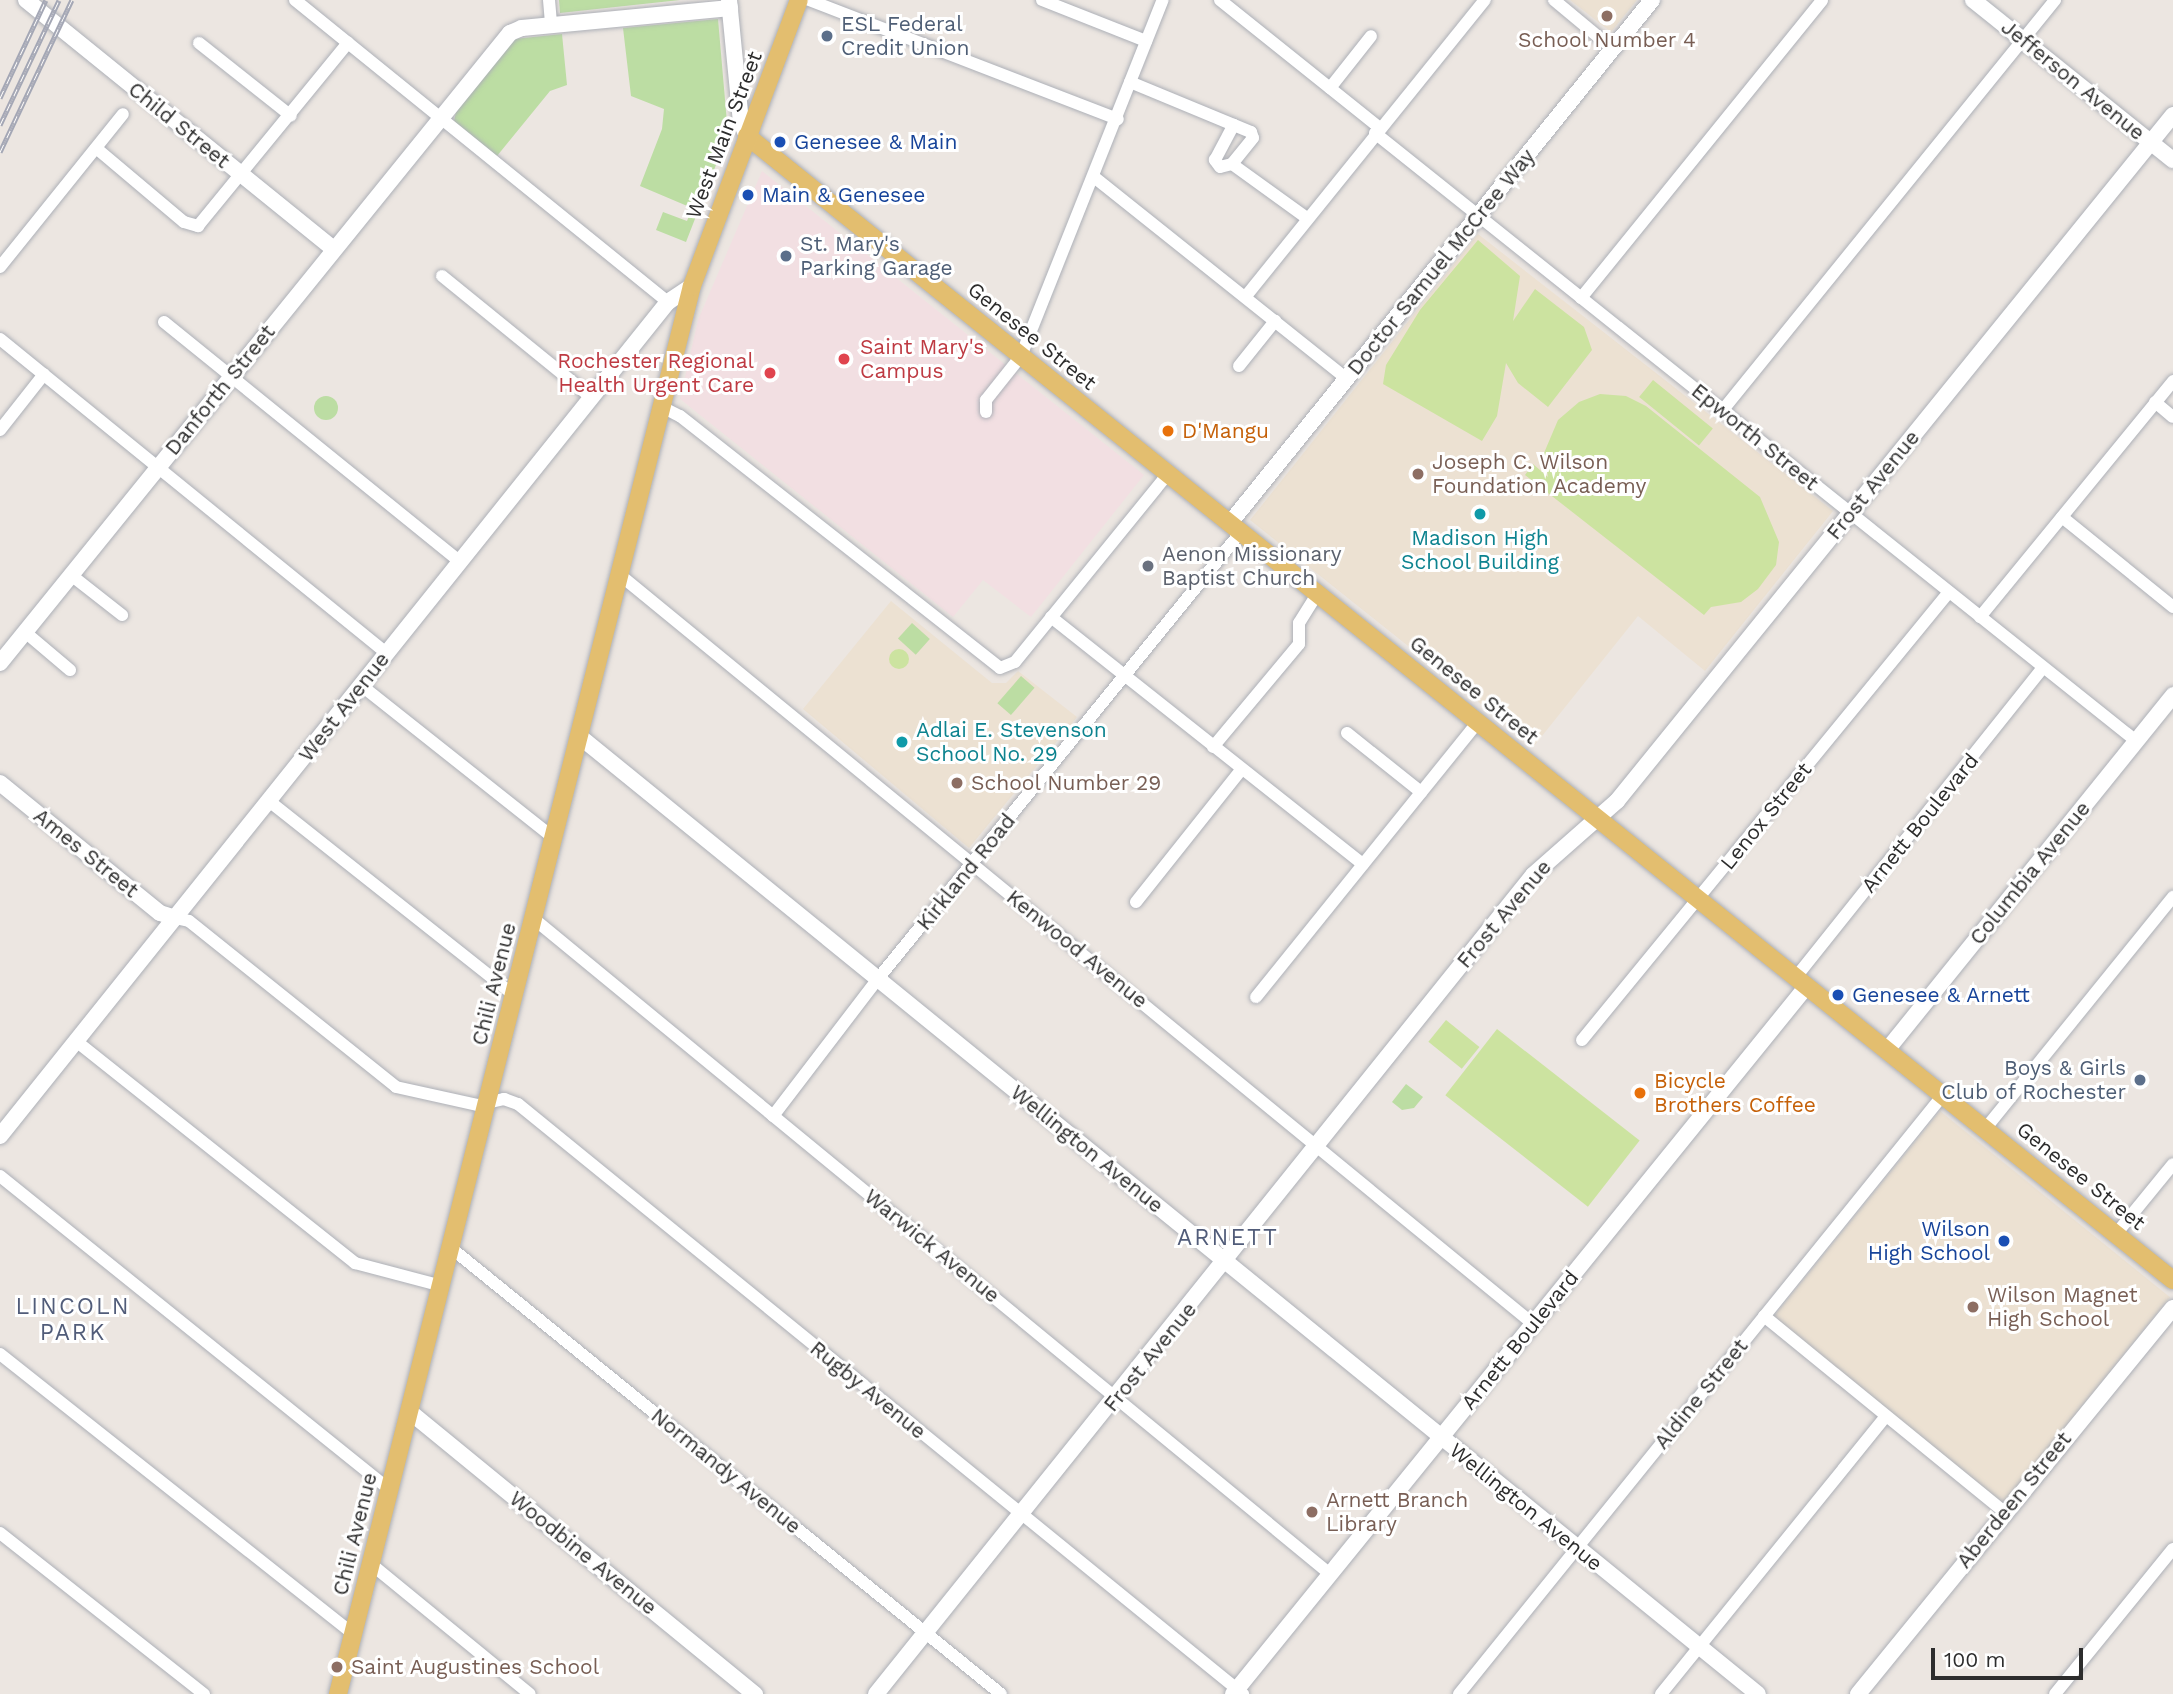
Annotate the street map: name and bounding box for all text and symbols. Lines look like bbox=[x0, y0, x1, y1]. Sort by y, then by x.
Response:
marker: School Number 4 bbox=[1599, 8, 1615, 24]
place label: ESL Federal Credit Union bbox=[841, 11, 969, 61]
street label: Jefferson Avenue bbox=[1996, 14, 2150, 146]
place label: School Number 4 bbox=[1517, 27, 1697, 53]
marker: ESL Federal Credit Union bbox=[819, 28, 835, 44]
street label: West Main Street bbox=[680, 48, 768, 222]
street label: Child Street bbox=[123, 77, 235, 173]
place label: Genesee & Main bbox=[794, 129, 957, 155]
marker: Genesee & Main bbox=[772, 134, 788, 150]
street label: Doctor Samuel McCree Way bbox=[1341, 143, 1541, 381]
place label: Main & Genesee bbox=[762, 182, 925, 208]
marker: Main & Genesee bbox=[740, 187, 756, 203]
place label: St. Mary's Parking Garage bbox=[800, 231, 953, 281]
marker: St. Mary's Parking Garage bbox=[778, 248, 794, 264]
street label: Genesee Street bbox=[963, 276, 1101, 396]
street label: Danforth Street bbox=[160, 320, 280, 460]
place label: Saint Mary's Campus bbox=[860, 334, 984, 384]
place label: Rochester Regional Health Urgent Care bbox=[557, 348, 754, 398]
marker: Saint Mary's Campus bbox=[834, 349, 854, 369]
marker: Rochester Regional Health Urgent Care bbox=[760, 363, 780, 383]
street label: Epworth Street bbox=[1686, 378, 1824, 496]
place label: D'Mangu bbox=[1182, 418, 1269, 444]
marker: D'Mangu bbox=[1160, 423, 1176, 439]
street label: Frost Avenue bbox=[1821, 425, 1925, 545]
place label: Joseph C. Wilson Foundation Academy bbox=[1432, 449, 1647, 499]
marker: Joseph C. Wilson Foundation Academy bbox=[1410, 466, 1426, 482]
marker: Madison High School Building bbox=[1472, 506, 1488, 522]
place label: Madison High School Building bbox=[1401, 525, 1559, 575]
place label: Aenon Missionary Baptist Church bbox=[1162, 541, 1342, 591]
marker: Aenon Missionary Baptist Church bbox=[1140, 558, 1156, 574]
street label: Genesee Street bbox=[1405, 630, 1543, 750]
street label: West Avenue bbox=[293, 647, 395, 767]
place label: Adlai E. Stevenson School No. 29 bbox=[916, 717, 1107, 767]
marker: Adlai E. Stevenson School No. 29 bbox=[894, 734, 910, 750]
street label: Arnett Boulevard bbox=[1856, 748, 1984, 898]
street label: Lenox Street bbox=[1715, 757, 1817, 875]
place label: School Number 29 bbox=[971, 770, 1162, 796]
marker: School Number 29 bbox=[949, 775, 965, 791]
street label: Columbia Avenue bbox=[1964, 796, 2096, 950]
street label: Ames Street bbox=[29, 803, 143, 903]
street label: Kirkland Road bbox=[911, 809, 1021, 935]
street label: Frost Avenue bbox=[1451, 855, 1557, 973]
street label: Kenwood Avenue bbox=[1001, 884, 1153, 1014]
street label: Chili Avenue bbox=[466, 920, 522, 1048]
place label: Genesee & Arnett bbox=[1852, 982, 2031, 1008]
marker: Genesee & Arnett bbox=[1830, 987, 1846, 1003]
place label: Boys & Girls Club of Rochester bbox=[1940, 1055, 2126, 1105]
place label: Bicycle Brothers Coffee bbox=[1654, 1068, 1816, 1118]
marker: Boys & Girls Club of Rochester bbox=[2132, 1072, 2148, 1088]
street label: Wellington Avenue bbox=[1005, 1079, 1169, 1219]
marker: Bicycle Brothers Coffee bbox=[1632, 1085, 1648, 1101]
street label: Genesee Street bbox=[2012, 1116, 2150, 1236]
street label: Warwick Avenue bbox=[859, 1183, 1005, 1309]
place label: Wilson High School bbox=[1868, 1216, 1990, 1266]
district label: ARNETT bbox=[1178, 1224, 1278, 1252]
marker: Wilson High School bbox=[1996, 1233, 2012, 1249]
street label: Arnett Boulevard bbox=[1456, 1265, 1584, 1415]
place label: Wilson Magnet High School bbox=[1987, 1282, 2137, 1332]
district label: LINCOLN PARK bbox=[16, 1293, 130, 1347]
street label: Frost Avenue bbox=[1098, 1297, 1202, 1417]
marker: Wilson Magnet High School bbox=[1965, 1299, 1981, 1315]
street label: Aldine Street bbox=[1649, 1334, 1753, 1454]
street label: Rugby Avenue bbox=[805, 1335, 931, 1445]
street label: Normandy Avenue bbox=[646, 1402, 806, 1540]
street label: Aberdeen Street bbox=[1951, 1427, 2077, 1573]
street label: Wellington Avenue bbox=[1444, 1437, 1608, 1577]
street label: Chili Avenue bbox=[327, 1470, 383, 1598]
street label: Woodbine Avenue bbox=[504, 1486, 662, 1620]
place label: Arnett Branch Library bbox=[1326, 1487, 1468, 1537]
marker: Arnett Branch Library bbox=[1304, 1504, 1320, 1520]
scale bar bbox=[1935, 1634, 2087, 1678]
text: 100 m bbox=[1944, 1647, 2006, 1672]
place label: Saint Augustines School bbox=[351, 1654, 600, 1680]
marker: Saint Augustines School bbox=[329, 1659, 345, 1675]

